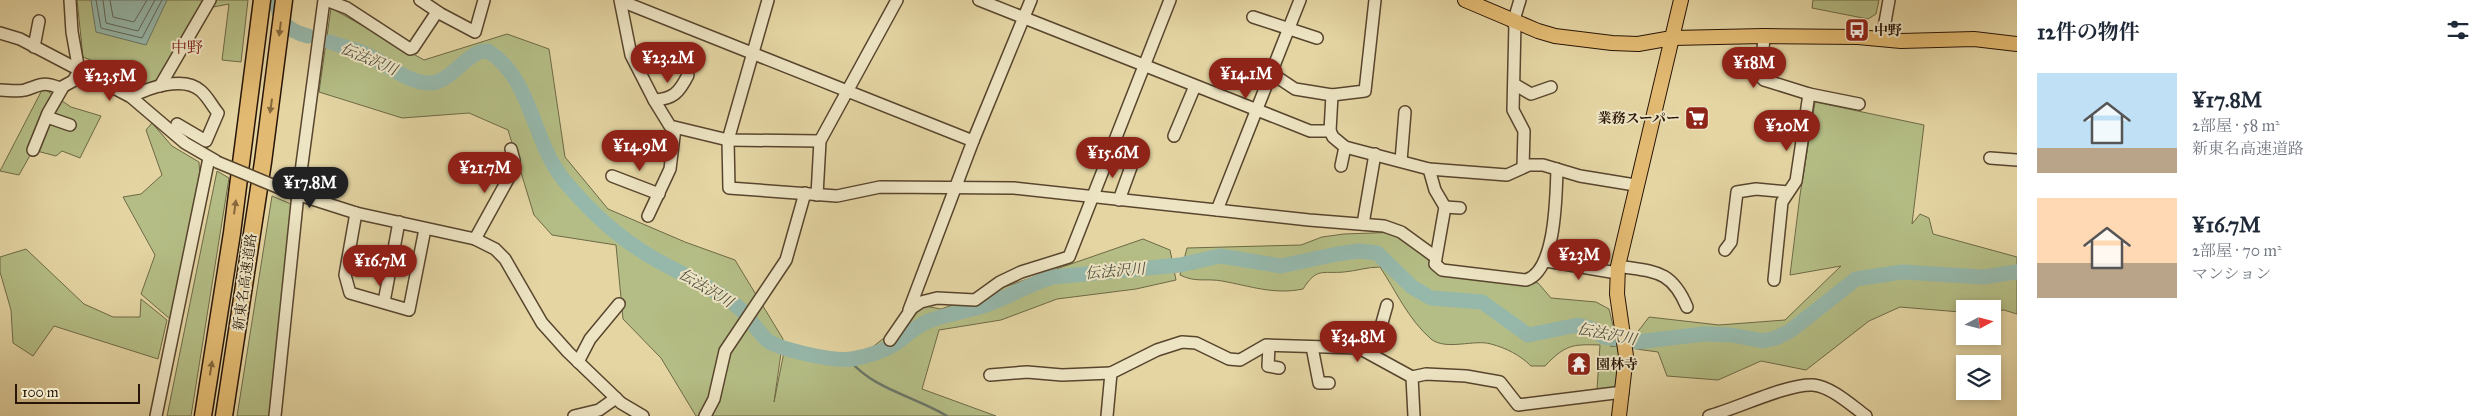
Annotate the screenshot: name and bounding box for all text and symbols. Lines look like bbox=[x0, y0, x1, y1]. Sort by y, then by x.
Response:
icon: filters bbox=[2444, 16, 2472, 44]
bus stop icon: 中野 bbox=[1844, 17, 1870, 43]
text: 12件の物件 bbox=[2037, 19, 2140, 45]
one-way arrow bbox=[276, 21, 284, 37]
place label: 中野 bbox=[1874, 22, 1902, 39]
district label: 中野 bbox=[171, 38, 203, 57]
water label: 伝法沢川 bbox=[338, 39, 402, 80]
pin: ¥23.2M bbox=[627, 42, 709, 84]
pin: ¥18M bbox=[1724, 46, 1784, 89]
text: ¥23.2M bbox=[642, 48, 694, 67]
text: ¥18M bbox=[1733, 53, 1775, 72]
pin: ¥14.1M bbox=[1205, 58, 1287, 100]
pin: ¥23.5M bbox=[69, 59, 151, 102]
text: ¥14.1M bbox=[1220, 64, 1272, 83]
text: ¥23.5M bbox=[84, 66, 136, 85]
text: ¥17.8M bbox=[2192, 87, 2262, 113]
icon: home bbox=[2077, 93, 2137, 153]
one-way arrow bbox=[266, 98, 274, 114]
supermarket icon: 業務スーパー bbox=[1684, 105, 1710, 131]
place label: 業務スーパー bbox=[1597, 110, 1680, 127]
pin: ¥20M bbox=[1757, 110, 1817, 152]
text: ¥20M bbox=[1765, 116, 1809, 135]
text: 2部屋 · 58 m² bbox=[2192, 116, 2280, 135]
pin: ¥14.9M bbox=[599, 130, 681, 172]
text: ¥14.9M bbox=[613, 136, 667, 155]
pin: ¥15.6M bbox=[1072, 136, 1154, 179]
text: 新東名高速道路 bbox=[2192, 139, 2304, 158]
text: ¥15.6M bbox=[1087, 143, 1139, 162]
pin: ¥21.7M bbox=[444, 152, 526, 194]
text: ¥21.7M bbox=[459, 158, 511, 177]
pin: ¥17.8M bbox=[269, 166, 351, 209]
text: ¥17.8M bbox=[283, 173, 337, 192]
one-way arrow bbox=[231, 199, 239, 215]
text: ¥16.7M bbox=[2192, 212, 2261, 238]
icon: home bbox=[2077, 218, 2137, 278]
street label: 新東名高速道路 bbox=[230, 232, 260, 332]
pin: ¥23M bbox=[1549, 238, 1609, 281]
text: 2部屋 · 70 m² bbox=[2192, 241, 2282, 260]
pin: ¥16.7M bbox=[339, 244, 421, 287]
text: ¥23M bbox=[1558, 245, 1600, 264]
text: ¥16.7M bbox=[354, 251, 406, 270]
water label: 伝法沢川 bbox=[1084, 259, 1148, 283]
text: マンション bbox=[2192, 264, 2271, 283]
water label: 伝法沢川 bbox=[676, 265, 738, 312]
north arrow bbox=[1956, 300, 2001, 345]
map controls bbox=[1956, 300, 2001, 400]
water label: 伝法沢川 bbox=[1576, 319, 1640, 349]
pin: ¥34.8M bbox=[1317, 320, 1399, 363]
text: ¥34.8M bbox=[1331, 327, 1385, 346]
temple icon: 園林寺 bbox=[1566, 351, 1592, 377]
button: layers bbox=[1956, 355, 2001, 400]
place label: 園林寺 bbox=[1596, 356, 1638, 373]
one-way arrow bbox=[207, 359, 215, 375]
scale bar bbox=[15, 381, 140, 404]
text: 100 m bbox=[22, 384, 59, 401]

